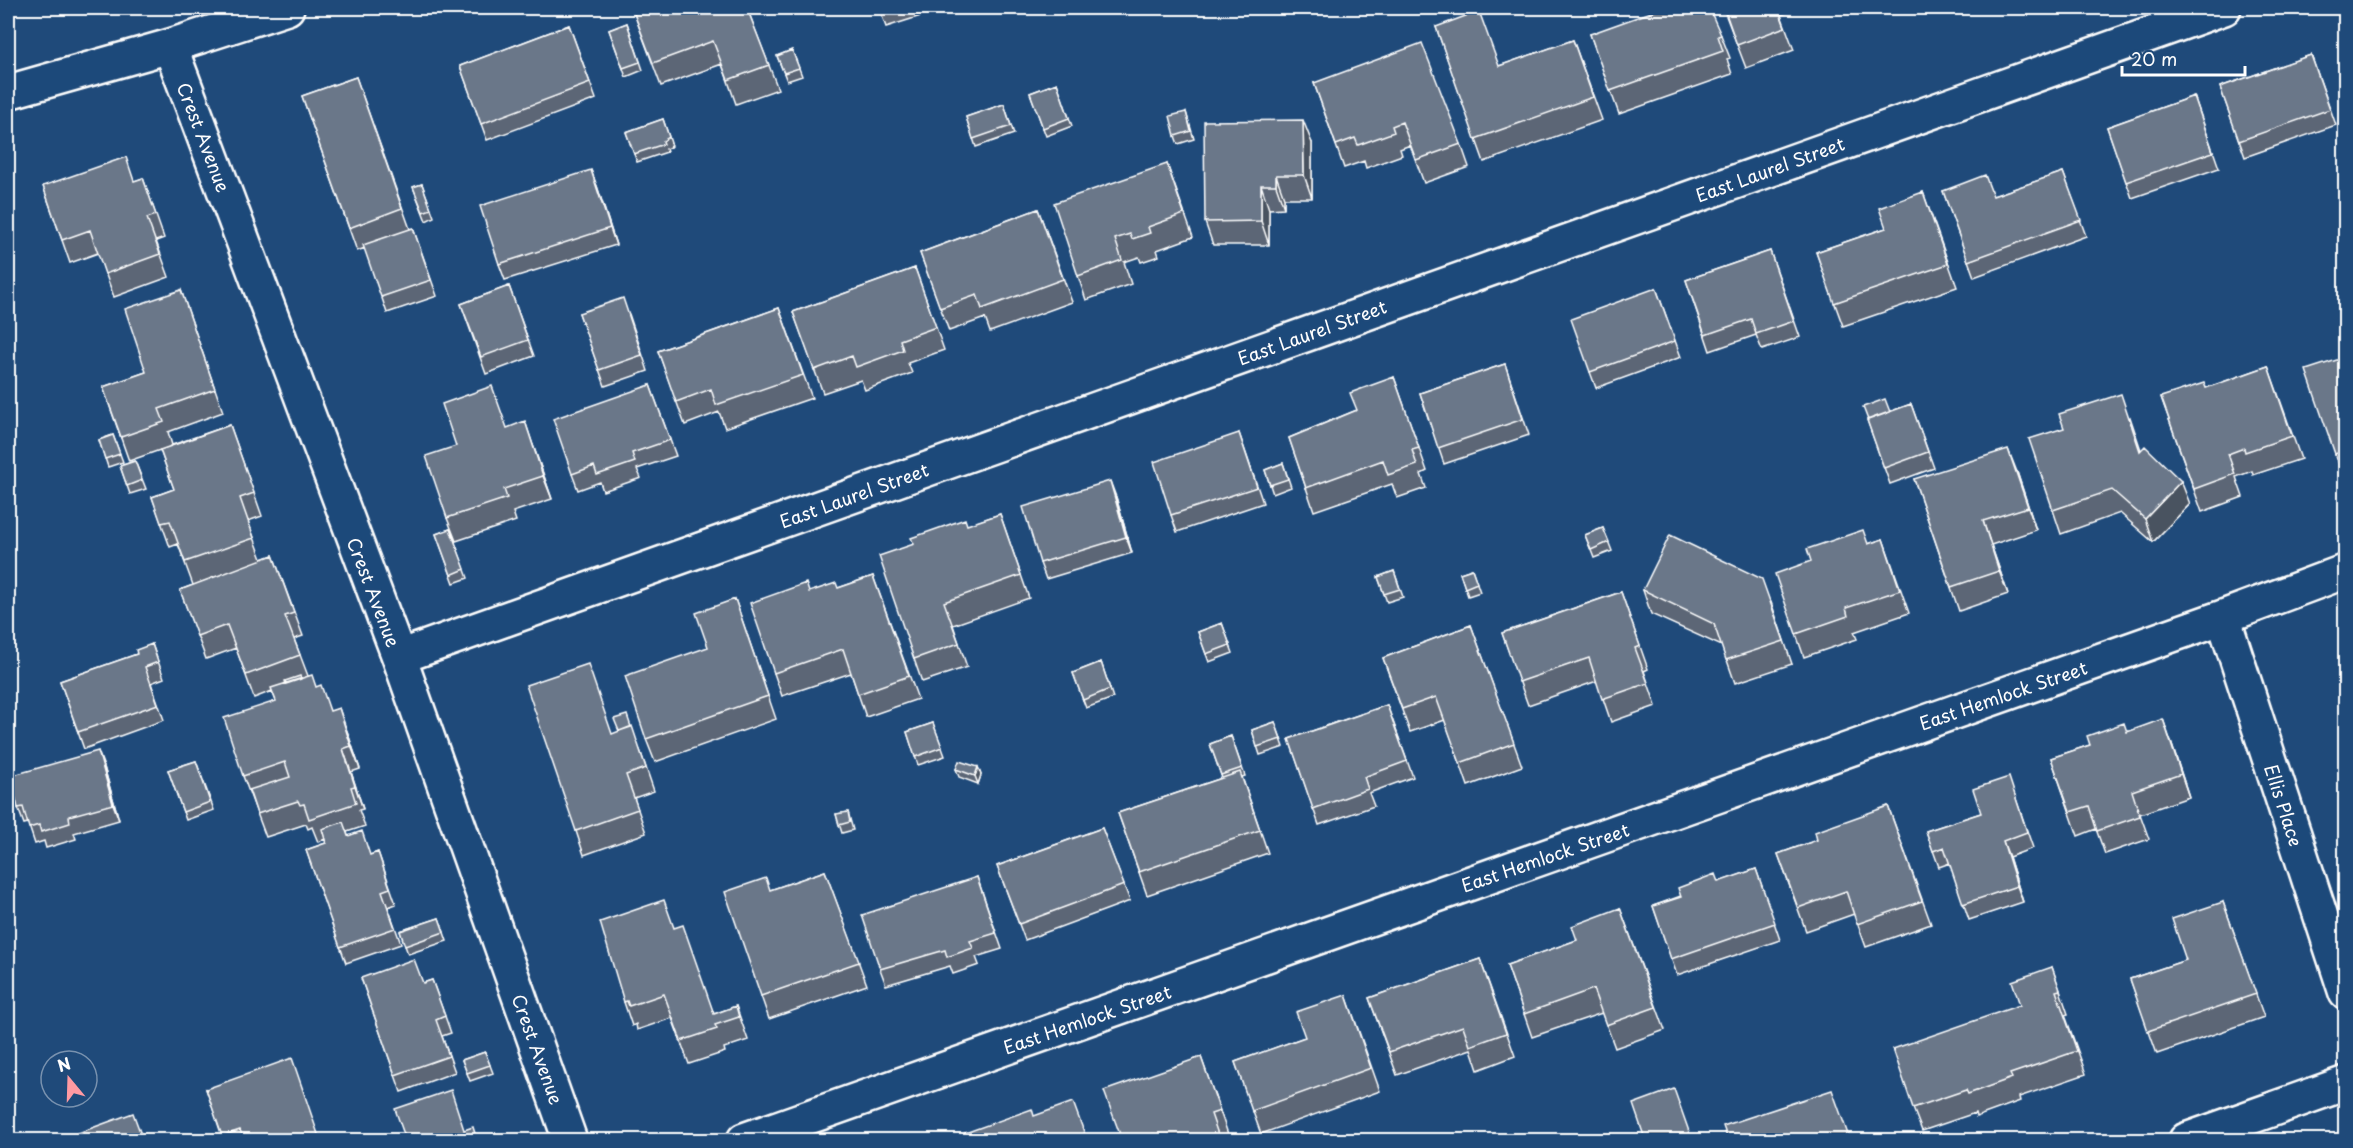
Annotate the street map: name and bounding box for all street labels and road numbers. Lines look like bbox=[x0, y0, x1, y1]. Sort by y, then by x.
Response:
street label: Crest Avenue bbox=[171, 78, 237, 196]
street label: East Laurel Street bbox=[1692, 129, 1848, 209]
street label: East Laurel Street bbox=[1234, 292, 1390, 372]
street label: East Laurel Street bbox=[776, 455, 932, 535]
street label: Crest Avenue bbox=[341, 533, 407, 651]
street label: East Hemlock Street bbox=[1915, 654, 2091, 736]
street label: Ellis Place bbox=[2258, 760, 2310, 850]
street label: East Hemlock Street bbox=[1457, 816, 1633, 898]
street label: East Hemlock Street bbox=[999, 978, 1175, 1060]
street label: Crest Avenue bbox=[506, 990, 571, 1108]

